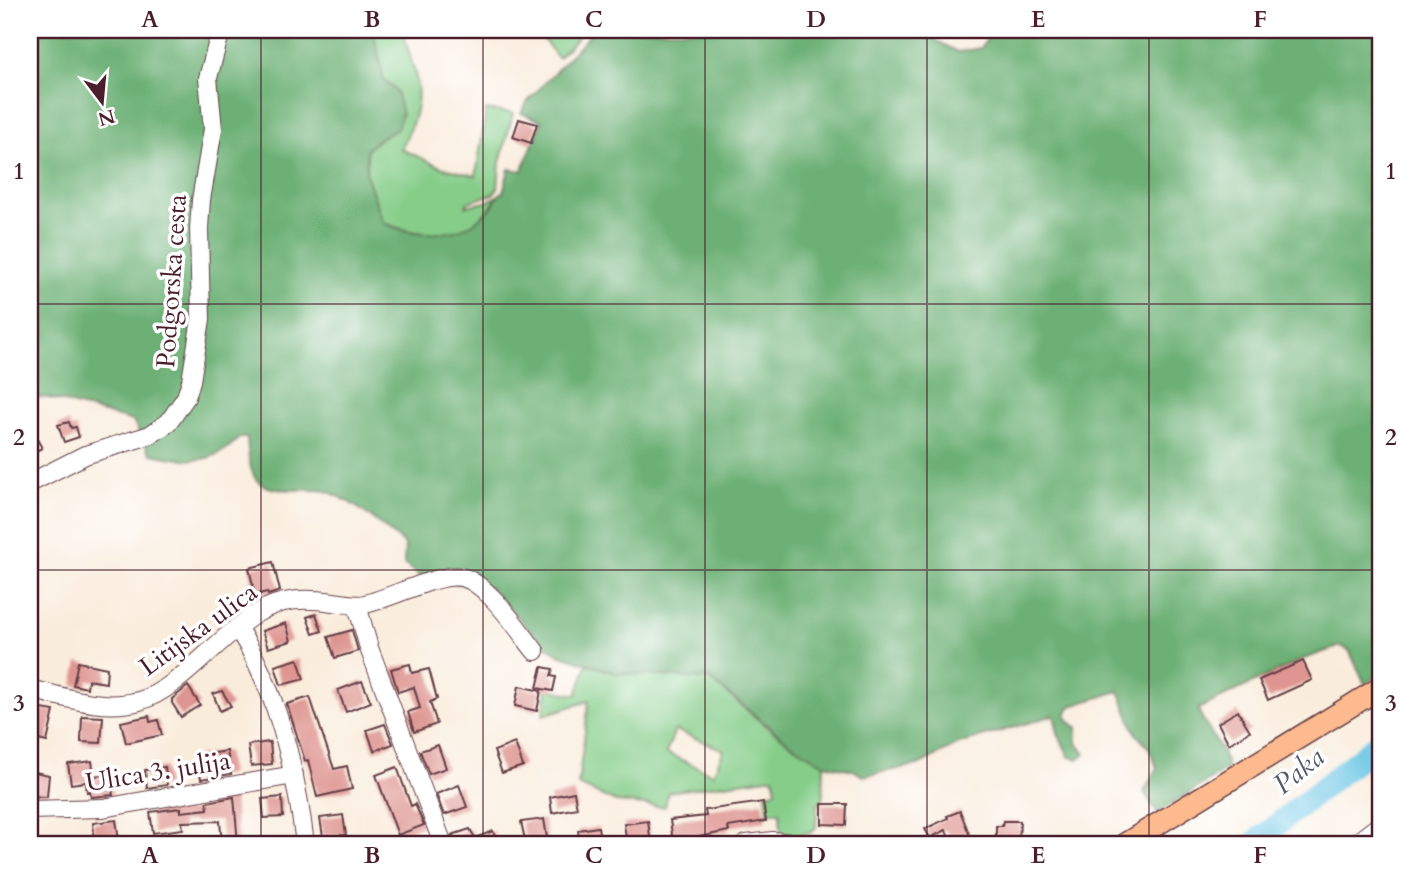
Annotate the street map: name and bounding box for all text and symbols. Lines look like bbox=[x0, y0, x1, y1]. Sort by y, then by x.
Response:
text: A bbox=[141, 4, 159, 35]
text: B bbox=[364, 4, 380, 35]
text: C bbox=[585, 4, 603, 35]
text: D bbox=[806, 4, 826, 35]
text: E bbox=[1031, 4, 1045, 35]
text: F bbox=[1253, 4, 1267, 35]
north arrow bbox=[66, 66, 136, 136]
text: N bbox=[94, 103, 118, 132]
text: 1 bbox=[13, 156, 25, 187]
text: 1 bbox=[1385, 156, 1397, 187]
street label: Podgorska cesta bbox=[148, 193, 195, 369]
text: 2 bbox=[13, 422, 25, 453]
text: 2 bbox=[1385, 422, 1397, 453]
street label: Litijska ulica bbox=[132, 575, 264, 684]
text: 3 bbox=[13, 688, 25, 719]
text: 3 bbox=[1385, 688, 1397, 719]
water label: Paka bbox=[1265, 739, 1332, 803]
street label: Ulica 3. julija bbox=[83, 743, 233, 800]
text: A bbox=[141, 840, 159, 871]
text: B bbox=[364, 840, 380, 871]
text: C bbox=[585, 840, 603, 871]
text: D bbox=[806, 840, 826, 871]
text: E bbox=[1031, 840, 1045, 871]
text: F bbox=[1253, 840, 1267, 871]

